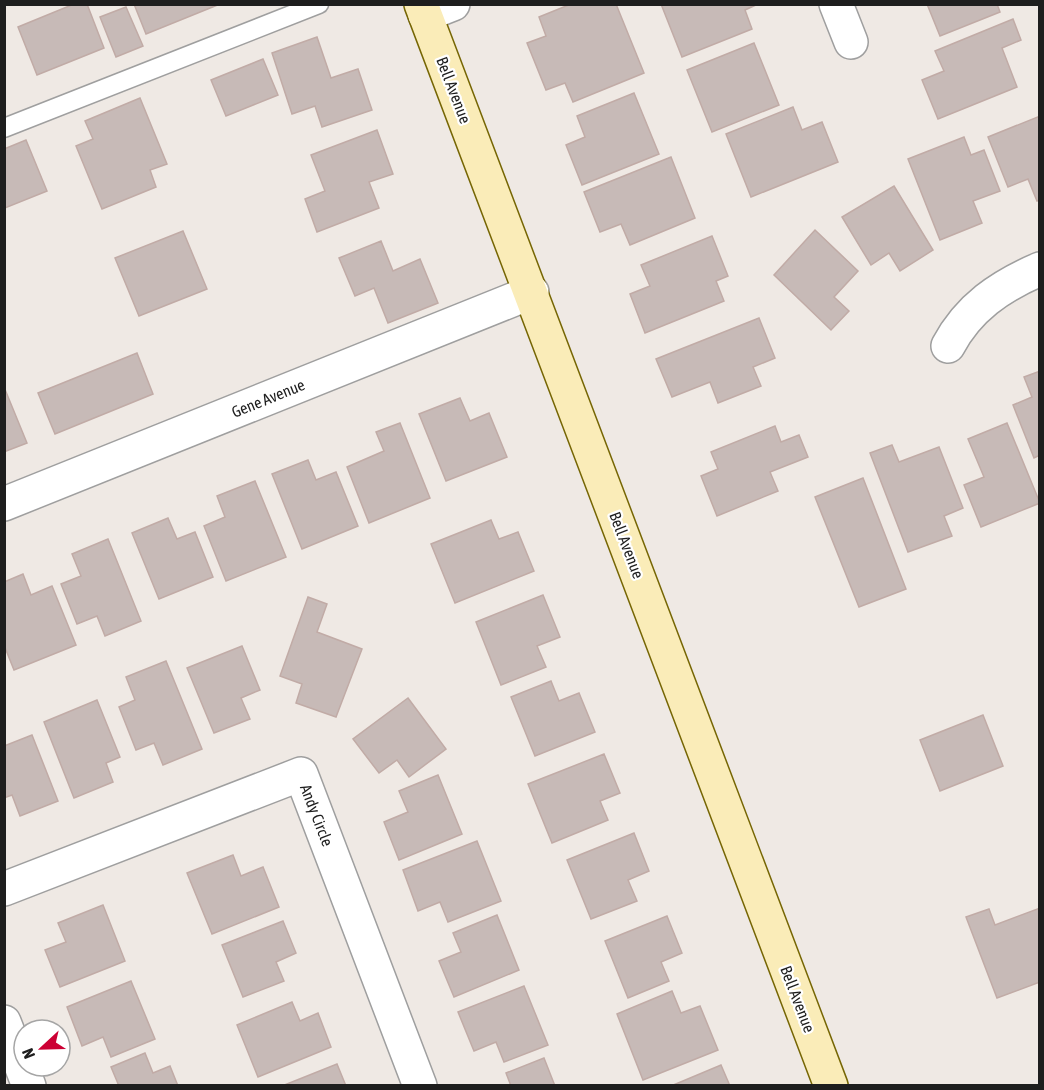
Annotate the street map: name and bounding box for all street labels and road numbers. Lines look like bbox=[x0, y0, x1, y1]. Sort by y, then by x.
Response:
street label: Bell Avenue bbox=[433, 54, 475, 126]
street label: Gene Avenue bbox=[229, 375, 307, 421]
street label: Bell Avenue bbox=[606, 509, 648, 581]
street label: Andy Circle bbox=[296, 782, 337, 849]
street label: Bell Avenue bbox=[777, 963, 819, 1035]

